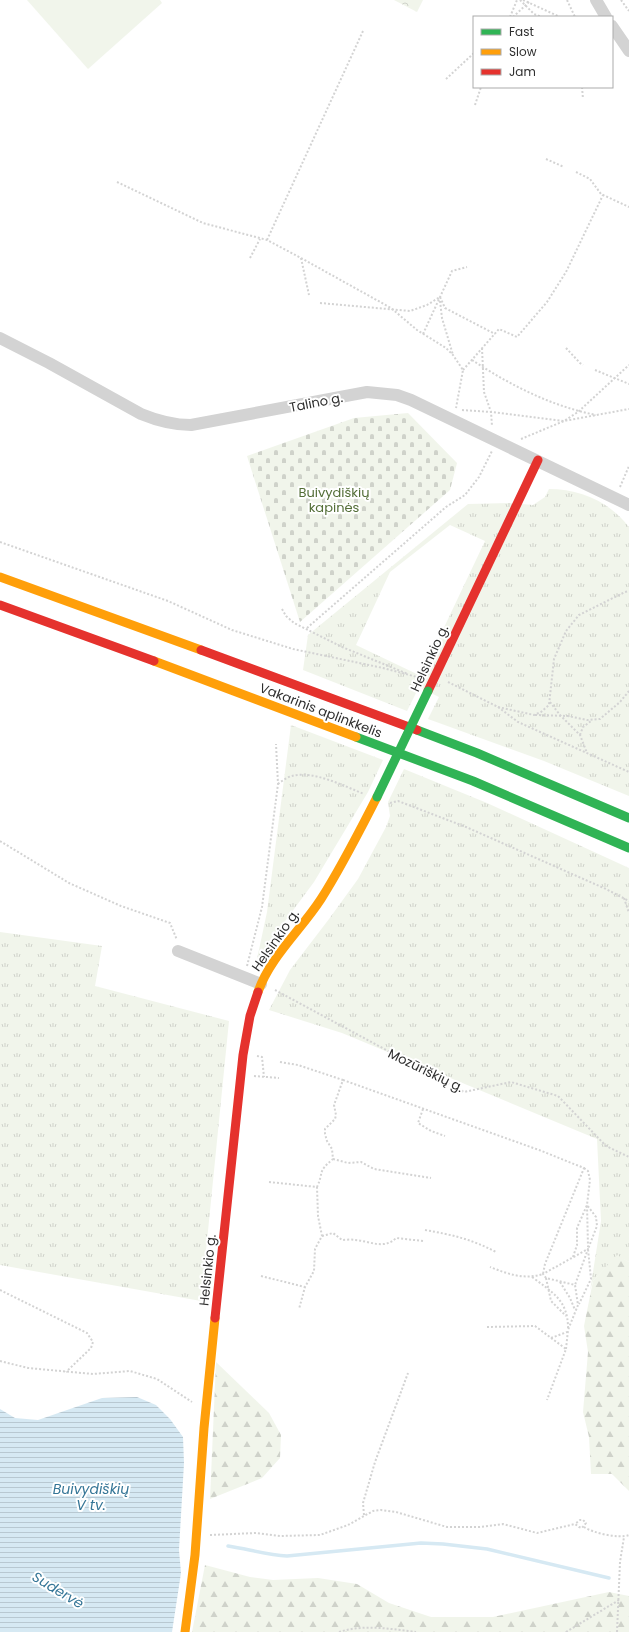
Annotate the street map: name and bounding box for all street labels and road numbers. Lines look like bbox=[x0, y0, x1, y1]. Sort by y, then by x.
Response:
street label: Talino g. bbox=[288, 388, 345, 417]
street label: Helsinkio g. bbox=[406, 621, 453, 695]
street label: Vakarinis aplinkkelis bbox=[257, 678, 385, 743]
street label: Helsinkio g. bbox=[247, 905, 304, 975]
street label: Mozūriškių g. bbox=[385, 1044, 467, 1097]
street label: Helsinkio g. bbox=[194, 1233, 221, 1307]

